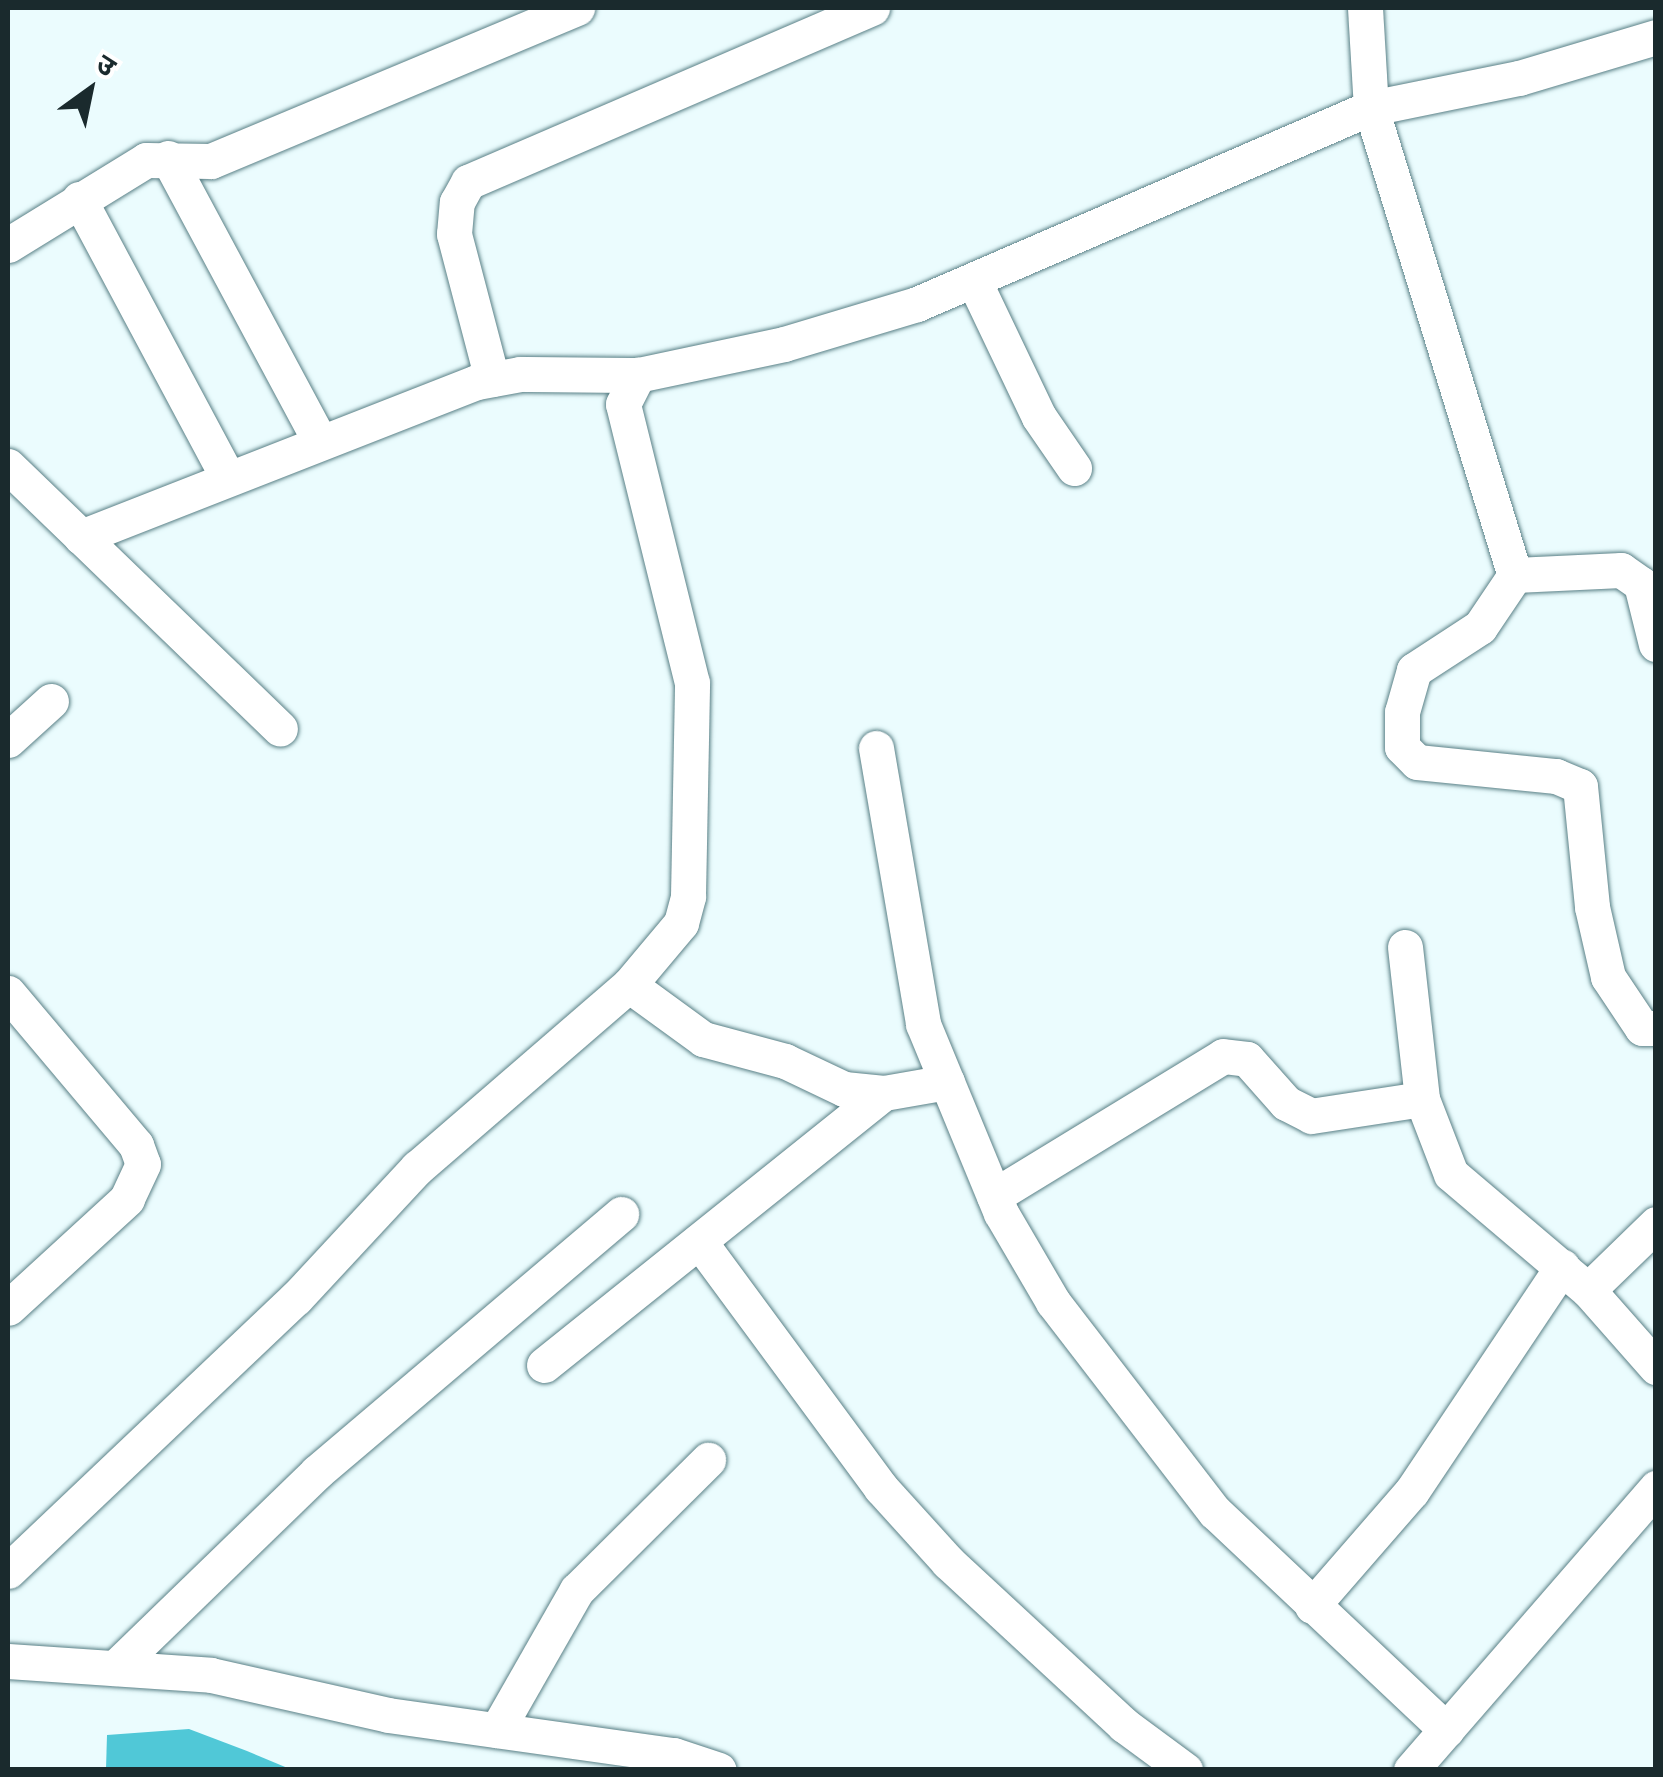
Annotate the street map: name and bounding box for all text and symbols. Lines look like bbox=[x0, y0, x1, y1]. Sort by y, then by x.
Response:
north arrow bbox=[40, 40, 140, 140]
text: उ bbox=[90, 44, 124, 84]

